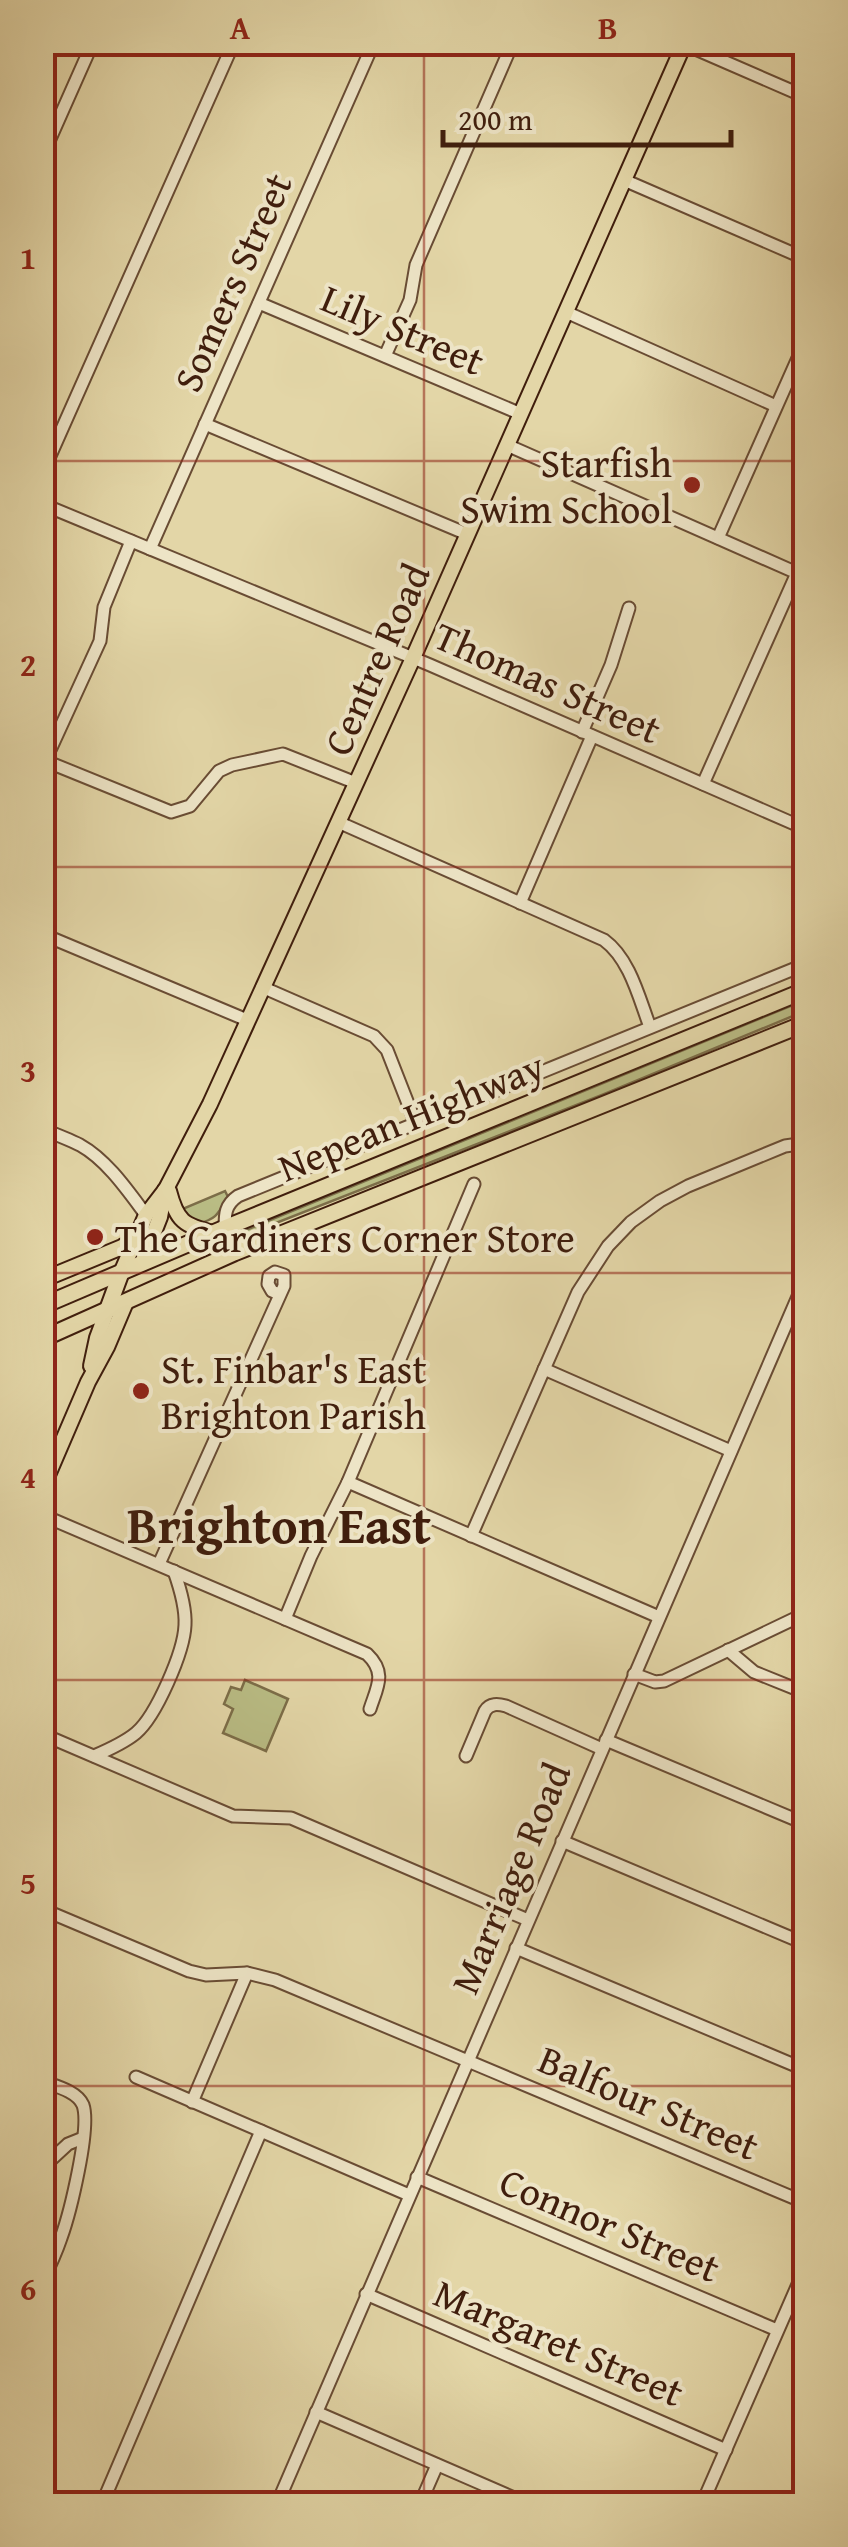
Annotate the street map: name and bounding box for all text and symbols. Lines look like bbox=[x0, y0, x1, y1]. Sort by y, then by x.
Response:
text: A bbox=[230, 4, 251, 51]
text: B bbox=[598, 4, 618, 51]
scale bar bbox=[443, 85, 730, 147]
text: 200 m bbox=[458, 97, 533, 141]
street label: Somers Street bbox=[158, 163, 306, 401]
text: 1 bbox=[20, 234, 36, 281]
street label: Lily Street bbox=[312, 268, 494, 390]
place label: Starfish Swim School bbox=[460, 433, 672, 538]
marker: Starfish Swim School bbox=[681, 474, 703, 496]
street label: Centre Road bbox=[308, 553, 445, 764]
street label: Thomas Street bbox=[425, 606, 671, 758]
text: 2 bbox=[20, 641, 36, 688]
street label: Nepean Highway bbox=[269, 1036, 553, 1196]
text: 3 bbox=[20, 1047, 36, 1094]
place label: The Gardiners Corner Store bbox=[115, 1208, 575, 1267]
marker: The Gardiners Corner Store bbox=[84, 1226, 106, 1248]
place label: St. Finbar's East Brighton Parish bbox=[161, 1339, 427, 1444]
marker: St. Finbar's East Brighton Parish bbox=[130, 1380, 152, 1402]
text: 4 bbox=[20, 1453, 36, 1500]
district label: Brighton East bbox=[127, 1488, 431, 1561]
street label: Marriage Road bbox=[435, 1753, 585, 2003]
text: 5 bbox=[20, 1859, 36, 1906]
street label: Balfour Street bbox=[530, 2029, 768, 2175]
street label: Connor Street bbox=[491, 2151, 729, 2297]
street label: Margaret Street bbox=[425, 2263, 693, 2421]
text: 6 bbox=[20, 2265, 36, 2312]

